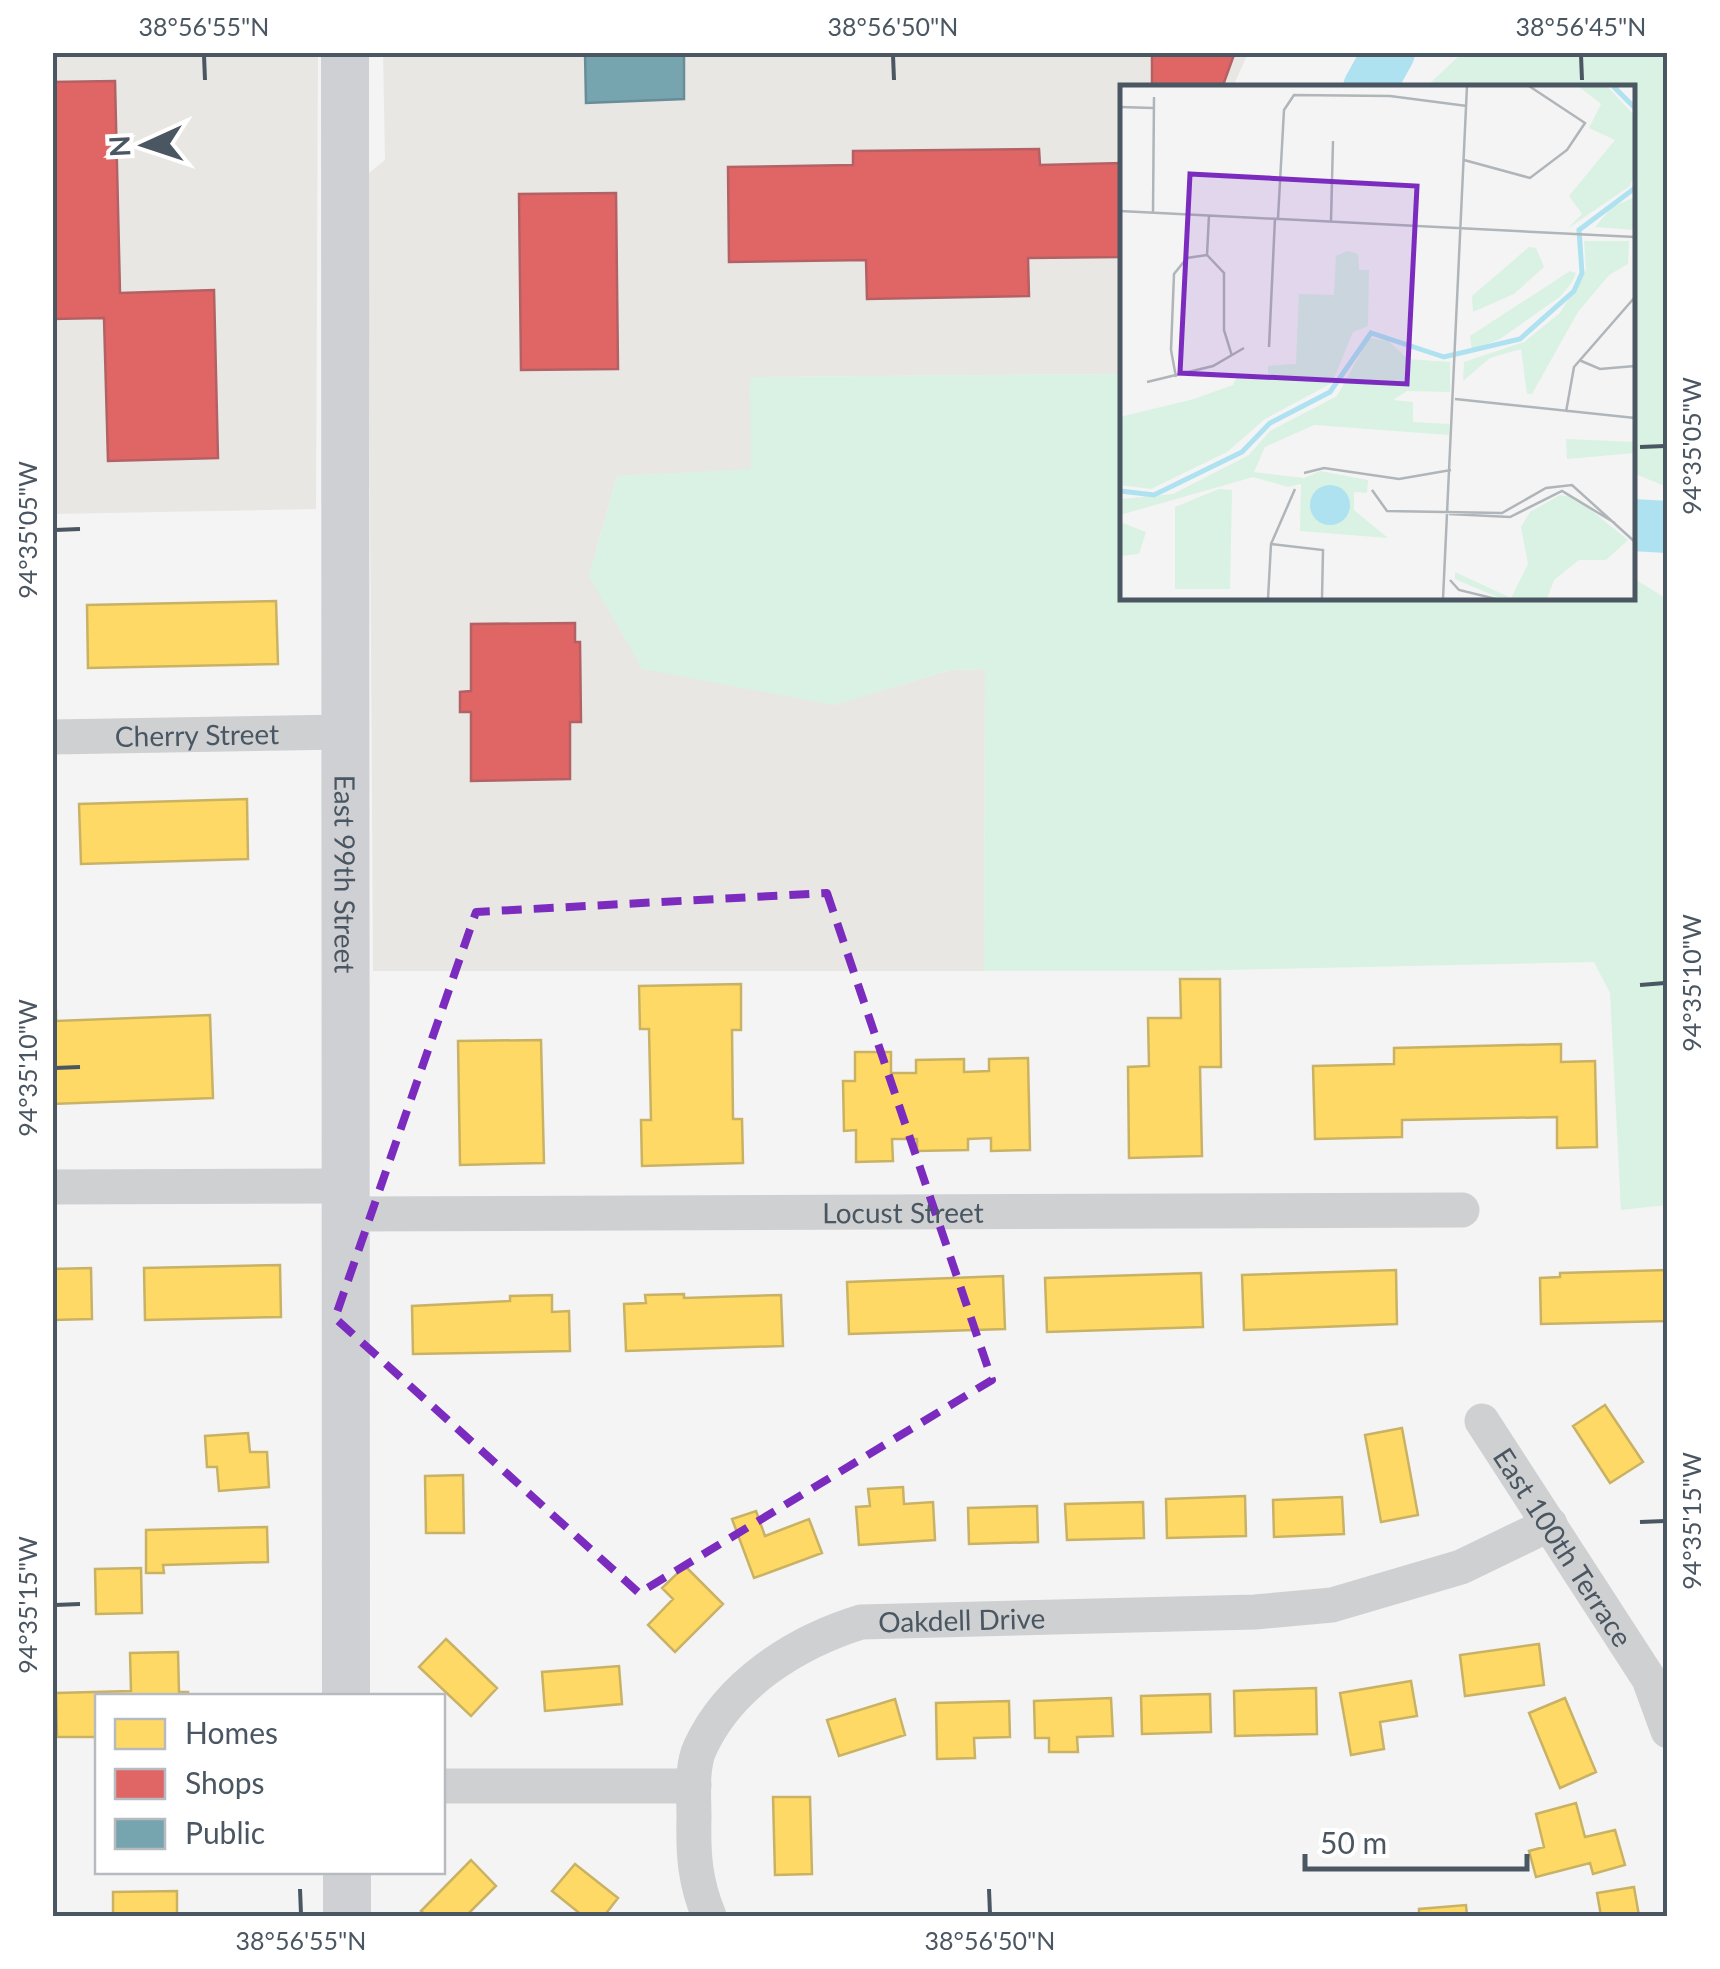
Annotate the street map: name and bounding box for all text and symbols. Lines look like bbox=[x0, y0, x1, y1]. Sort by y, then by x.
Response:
text: 38°56'55"N bbox=[139, 11, 269, 41]
text: 38°56'50"N bbox=[828, 11, 958, 41]
text: 38°56'45"N bbox=[1516, 11, 1646, 41]
inset map bbox=[1120, 85, 1635, 600]
north arrow bbox=[95, 95, 195, 195]
text: N bbox=[101, 135, 137, 158]
text: 94°35'05"W bbox=[1676, 377, 1706, 515]
text: 94°35'05"W bbox=[12, 461, 42, 599]
street label: Cherry Street bbox=[115, 716, 279, 753]
street label: East 99th Street bbox=[328, 775, 363, 973]
text: 94°35'10"W bbox=[1676, 914, 1706, 1052]
text: 94°35'10"W bbox=[12, 999, 42, 1137]
street label: Locust Street bbox=[822, 1195, 984, 1229]
street label: East 100th Terrace bbox=[1487, 1441, 1640, 1653]
text: 94°35'15"W bbox=[1676, 1452, 1706, 1590]
text: 94°35'15"W bbox=[12, 1536, 42, 1674]
street label: Oakdell Drive bbox=[878, 1600, 1046, 1639]
legend bbox=[95, 1694, 445, 1874]
text: Homes bbox=[185, 1714, 278, 1750]
text: Shops bbox=[185, 1764, 265, 1800]
scale bar bbox=[1305, 1809, 1528, 1871]
text: Public bbox=[185, 1814, 265, 1850]
text: 50 m bbox=[1320, 1824, 1387, 1860]
text: 38°56'55"N bbox=[236, 1925, 366, 1955]
text: 38°56'50"N bbox=[925, 1925, 1055, 1955]

